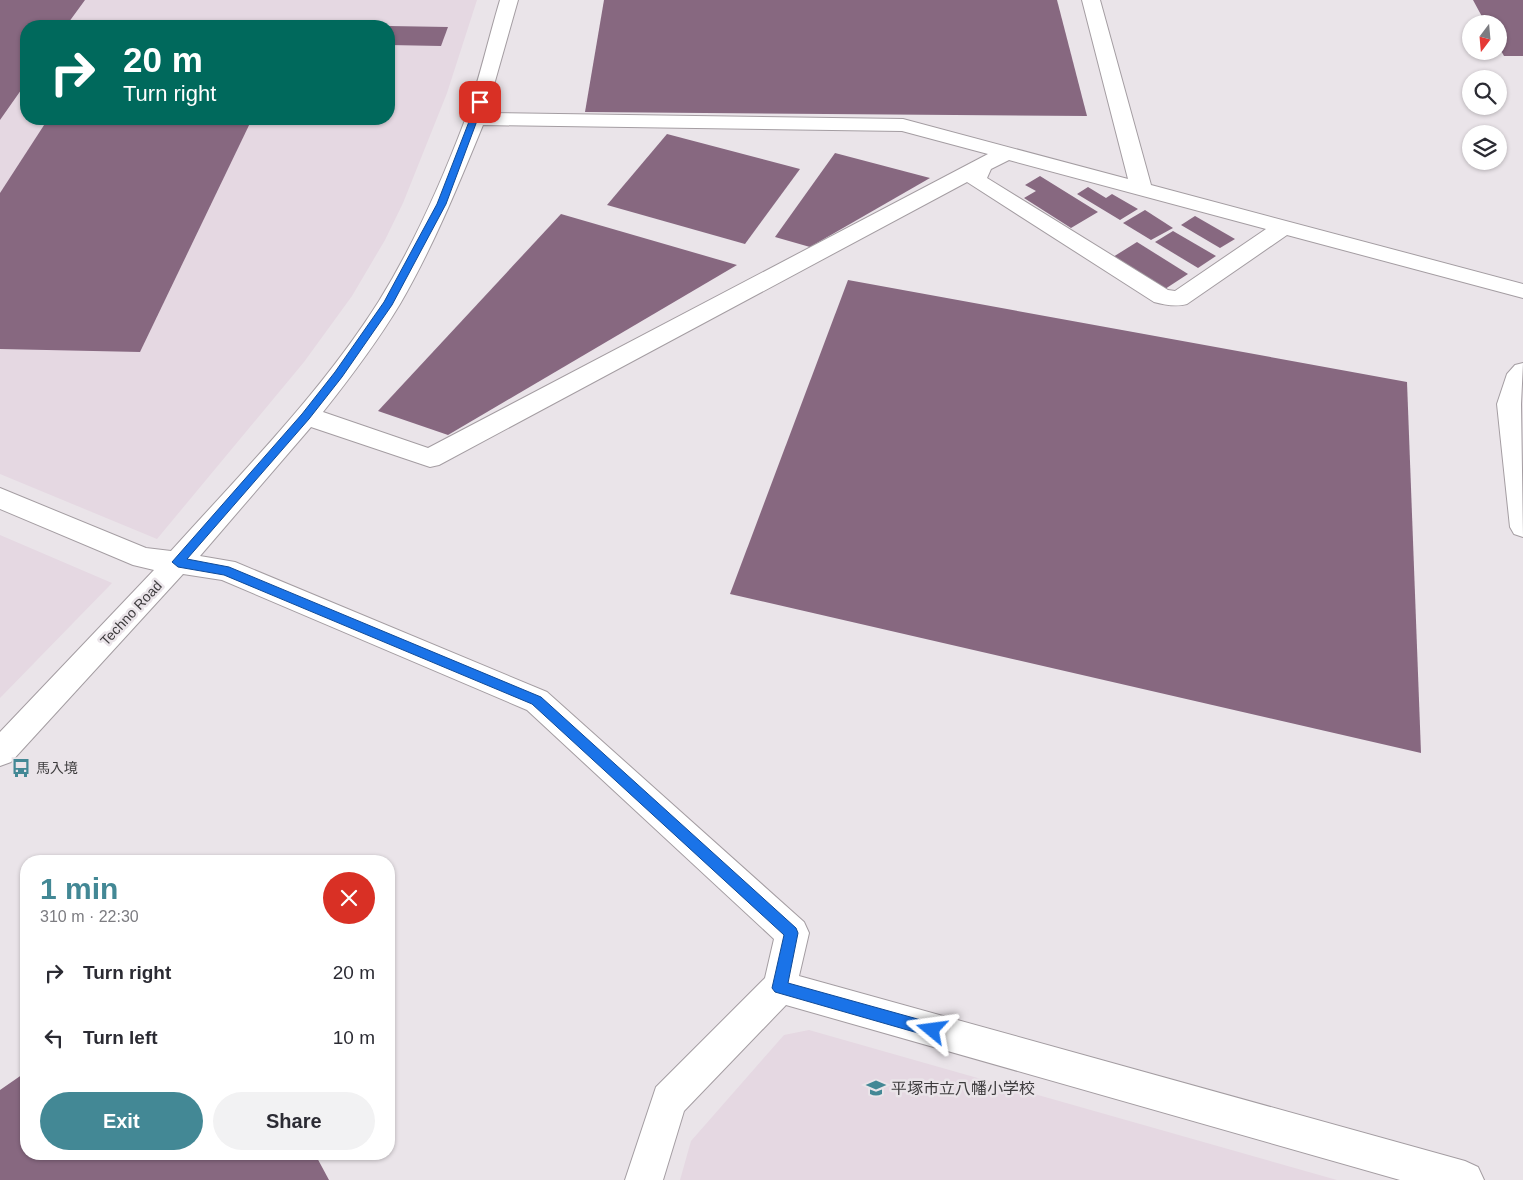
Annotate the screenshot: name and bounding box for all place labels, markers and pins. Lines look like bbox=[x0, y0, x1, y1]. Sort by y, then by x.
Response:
pin bbox=[459, 81, 501, 123]
bus stop icon: 馬入境 bbox=[10, 757, 32, 779]
place label: 馬入境 bbox=[36, 760, 78, 776]
school or university icon: 平塚市立八幡小学校 bbox=[865, 1077, 887, 1099]
place label: 平塚市立八幡小学校 bbox=[891, 1080, 1035, 1097]

